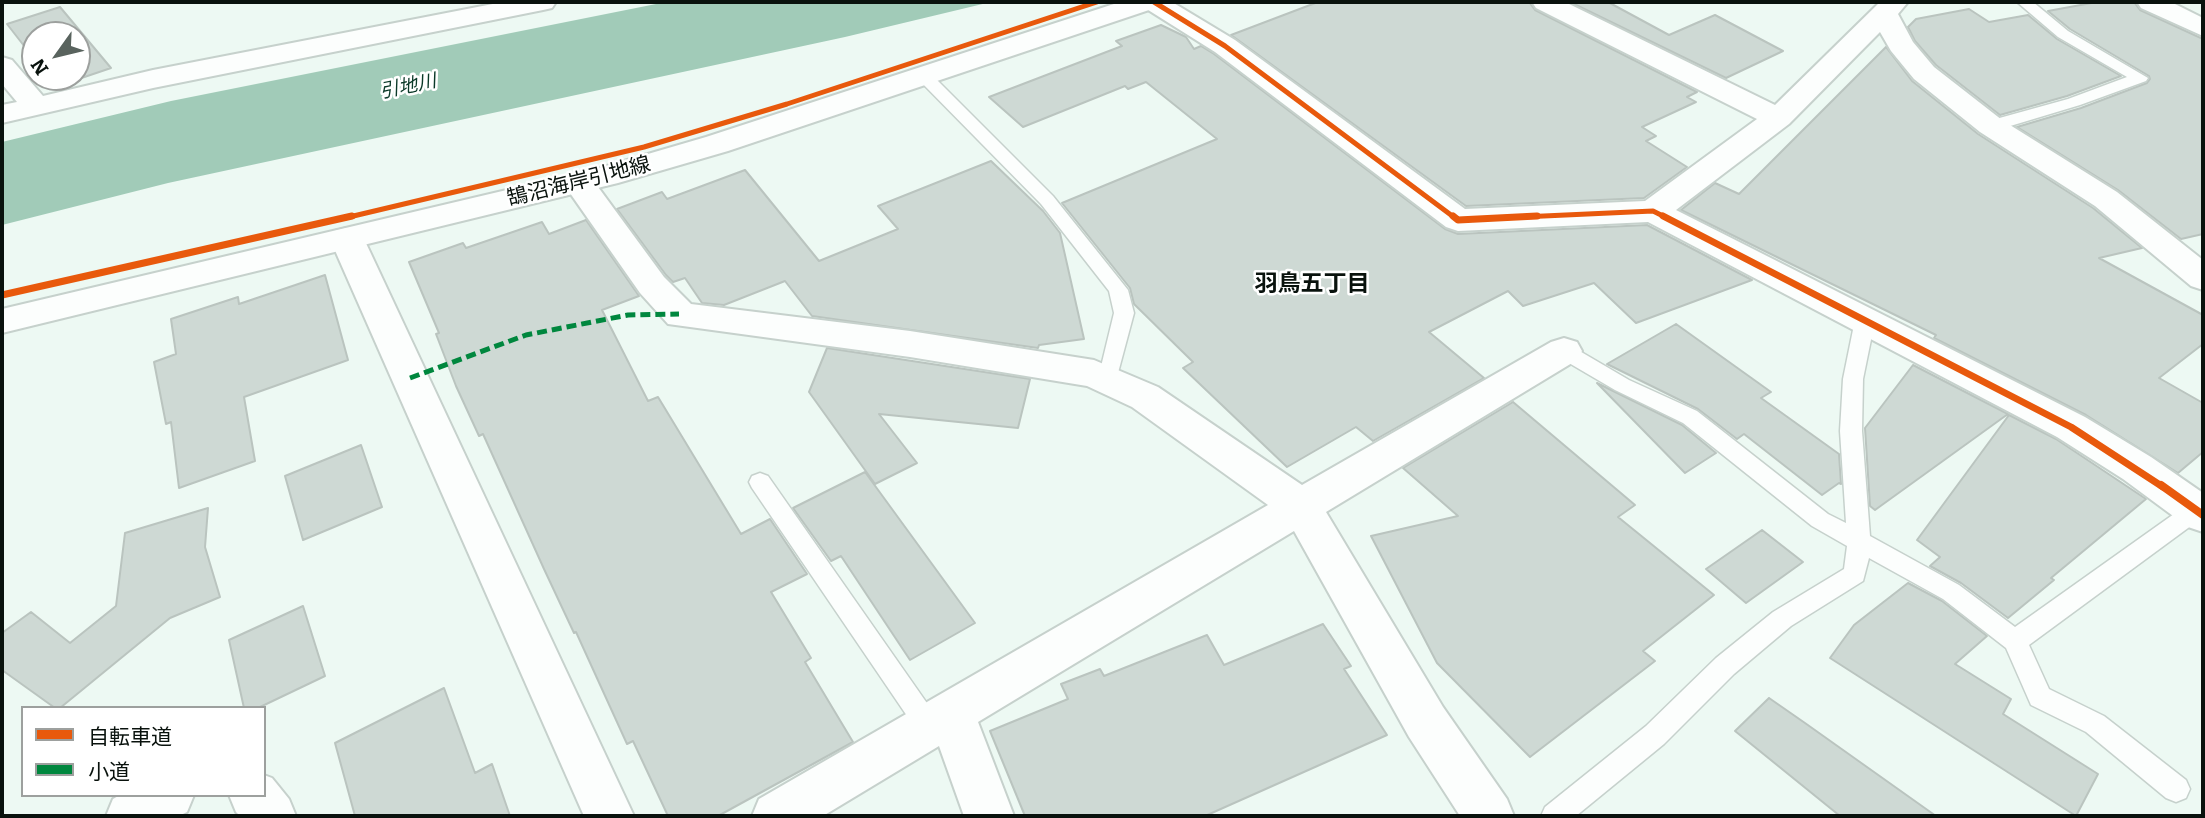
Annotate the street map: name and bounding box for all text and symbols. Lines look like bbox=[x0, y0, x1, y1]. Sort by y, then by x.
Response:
north arrow bbox=[21, 21, 91, 91]
text: N bbox=[26, 54, 53, 79]
water label: 引地川 bbox=[378, 70, 438, 104]
street label: 鵠沼海岸引地線 bbox=[505, 152, 653, 212]
district label: 羽鳥五丁目 bbox=[1255, 271, 1369, 299]
legend bbox=[21, 706, 266, 797]
text: 自転車道 bbox=[88, 724, 172, 750]
text: 小道 bbox=[88, 759, 130, 785]

